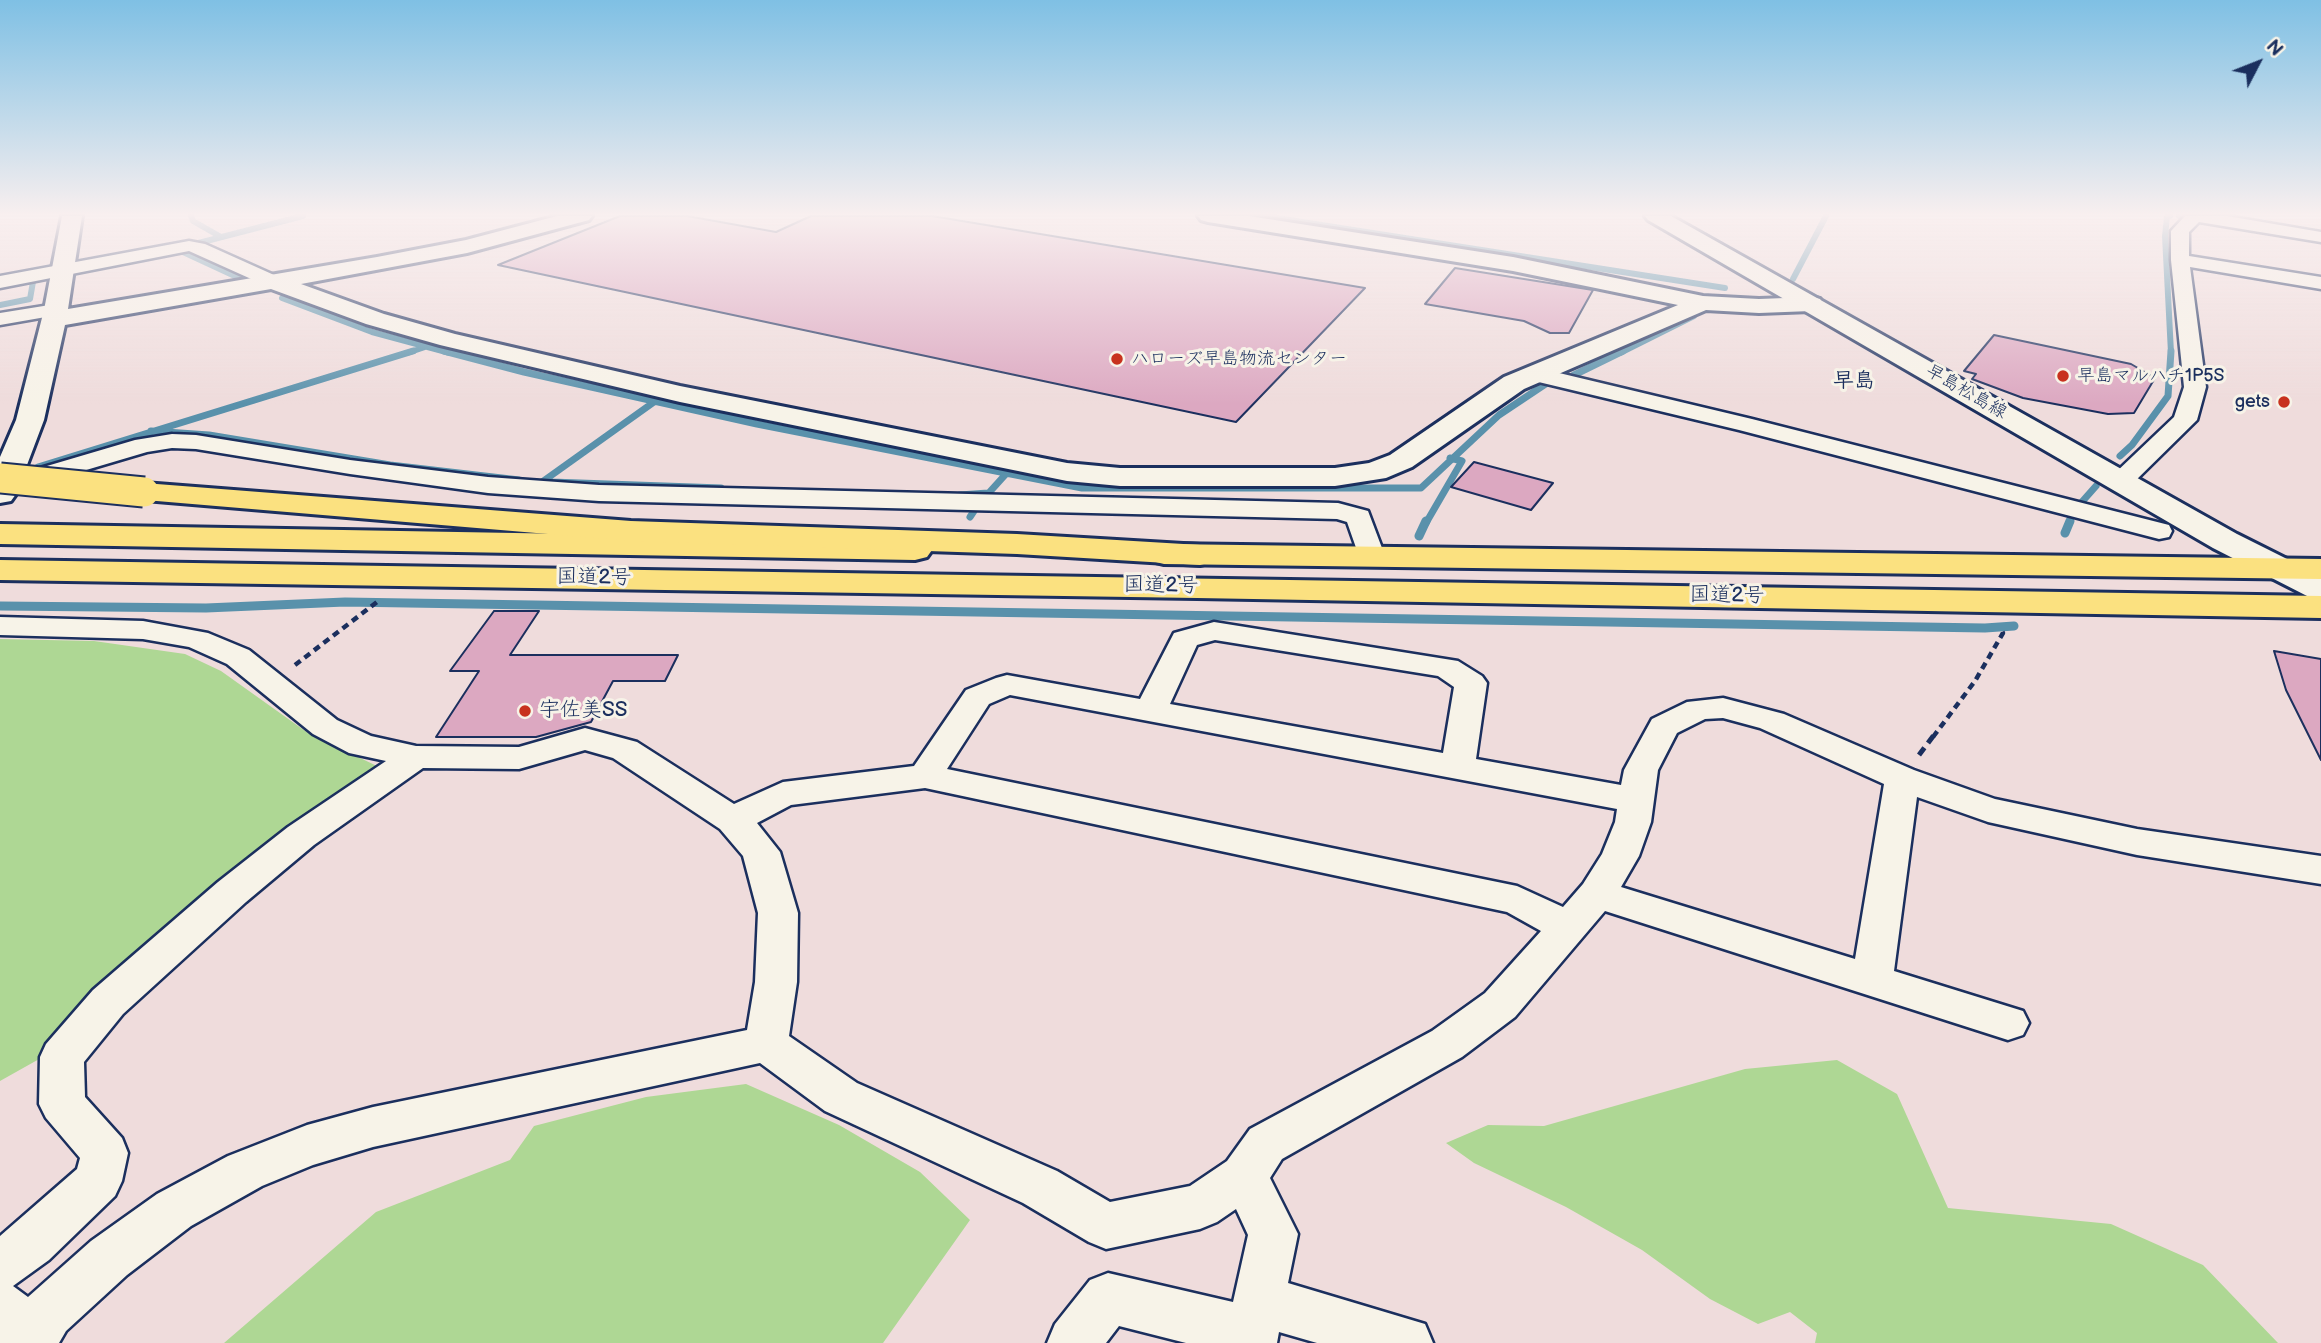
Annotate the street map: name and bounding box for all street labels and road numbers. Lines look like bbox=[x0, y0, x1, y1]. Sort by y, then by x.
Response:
street label: 早島松島線 bbox=[1922, 360, 2010, 424]
street label: 国道2号 bbox=[556, 565, 632, 591]
street label: 国道2号 bbox=[1123, 573, 1199, 599]
street label: 国道2号 bbox=[1689, 583, 1765, 609]

